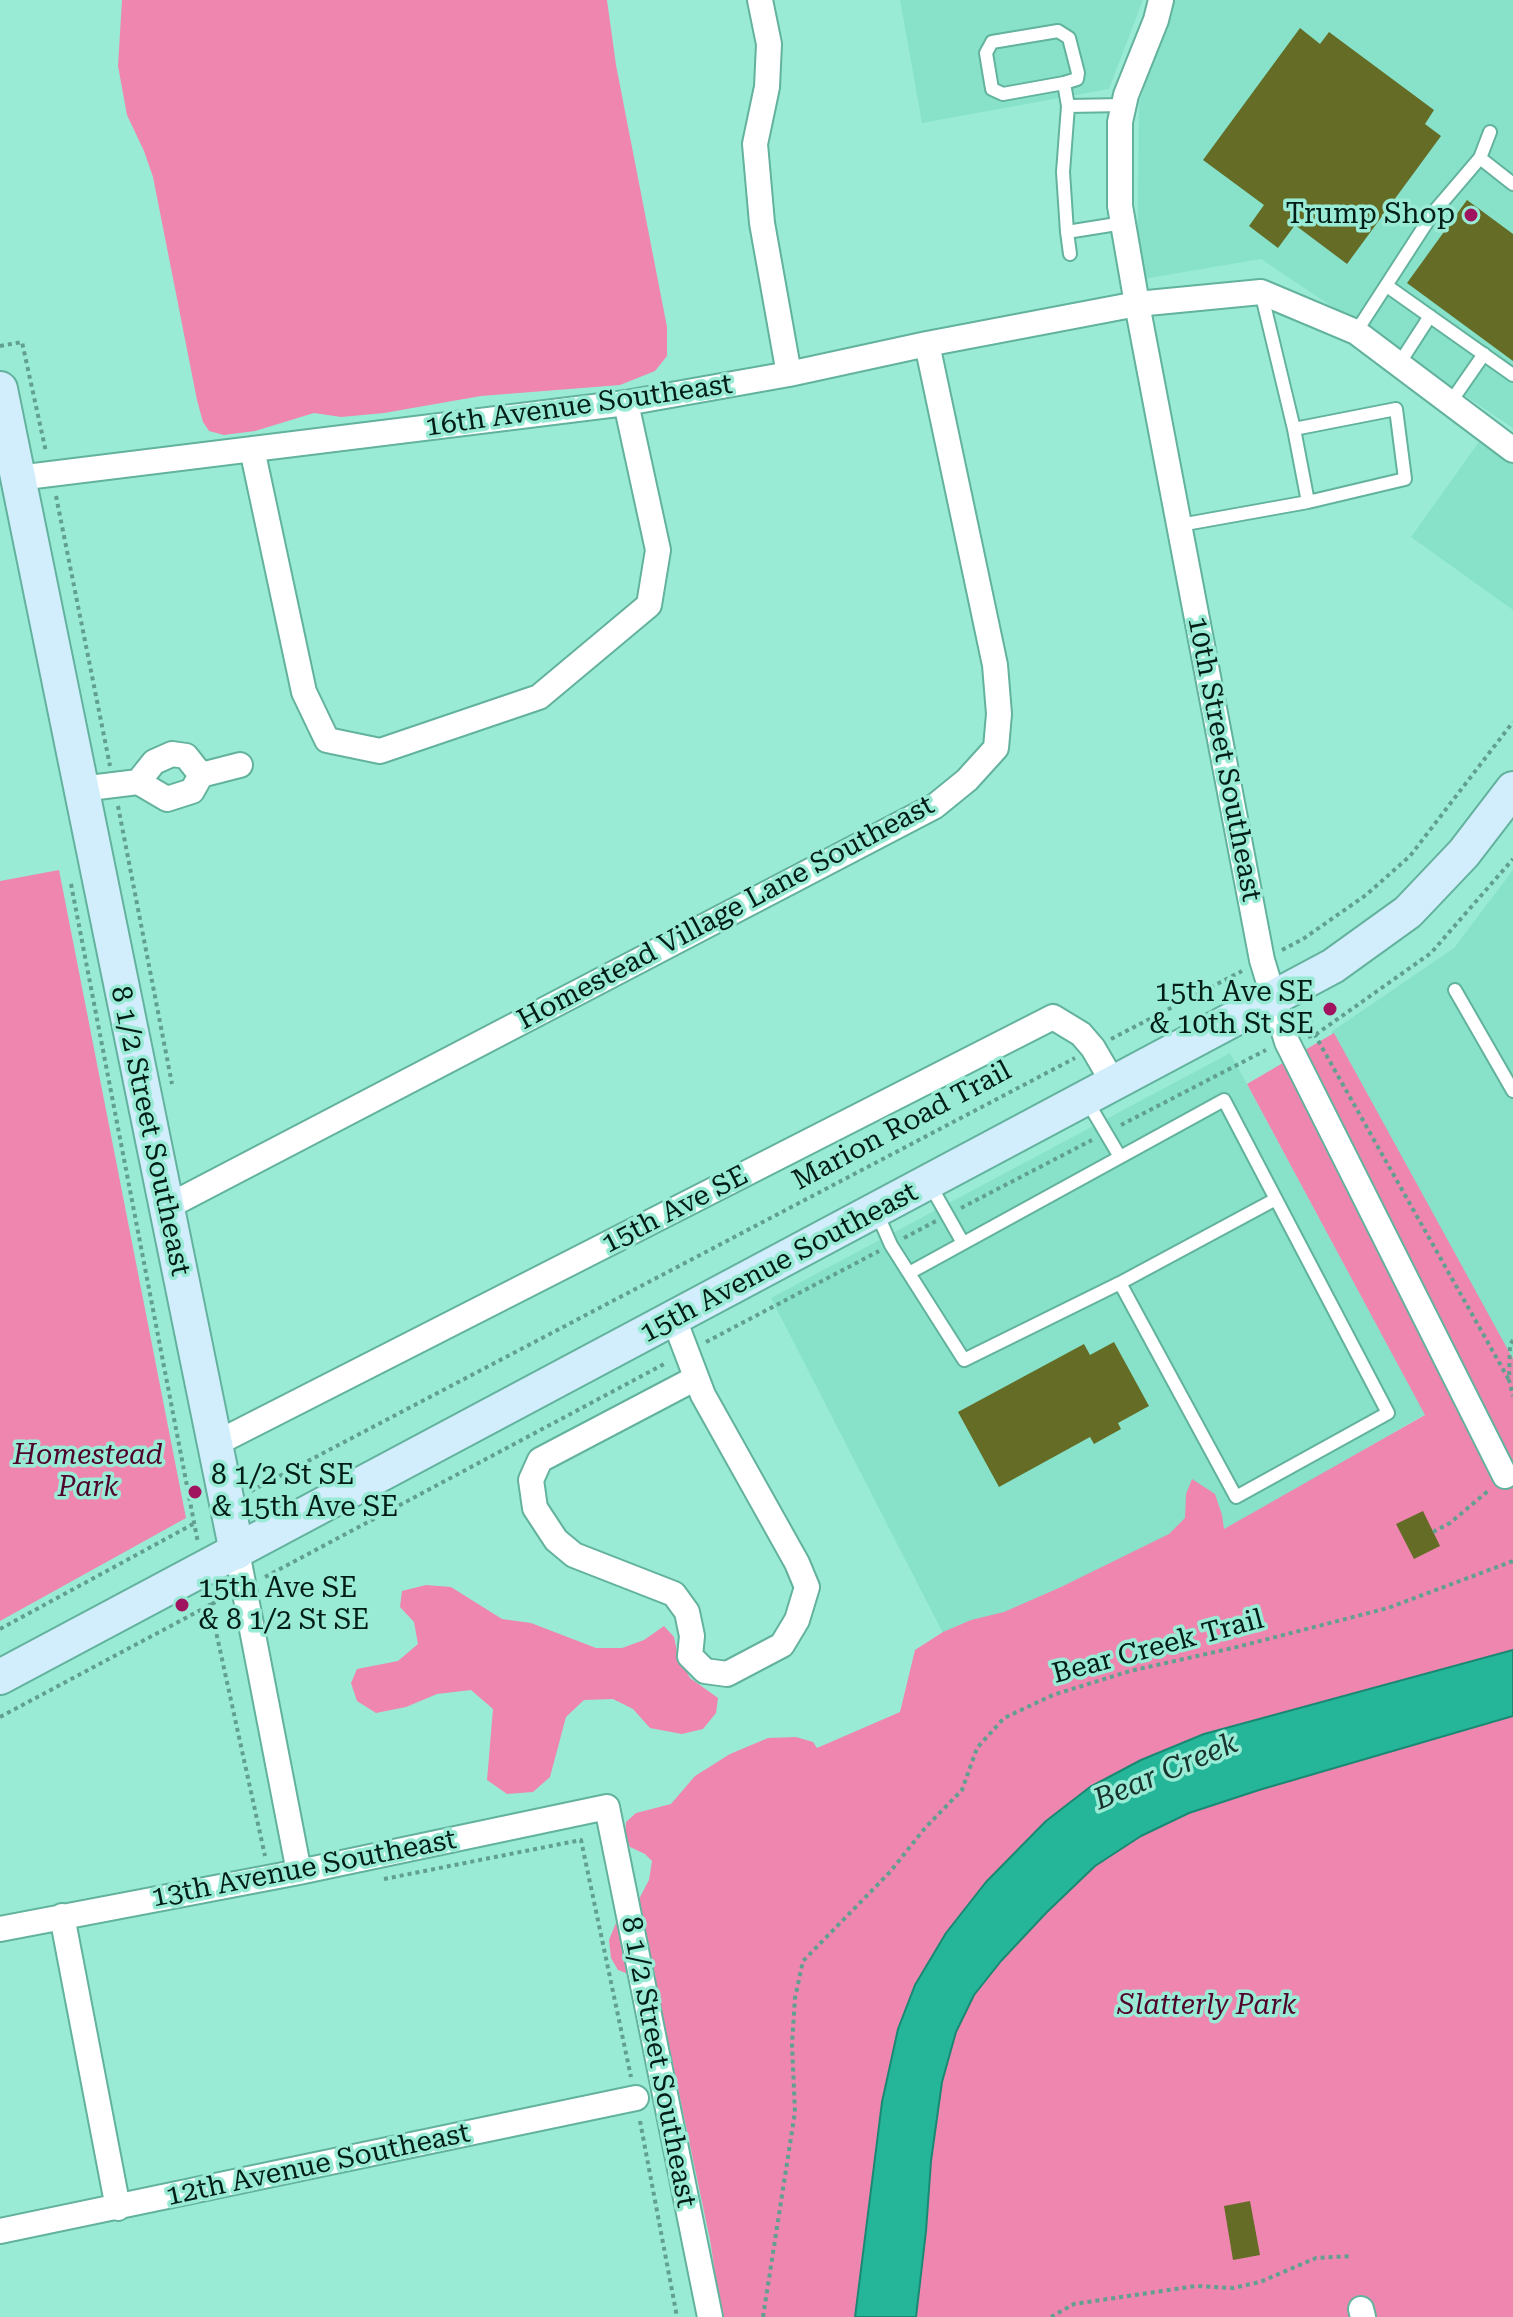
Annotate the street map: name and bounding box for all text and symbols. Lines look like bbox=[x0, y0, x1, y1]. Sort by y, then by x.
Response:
place label: Trump Shop bbox=[1286, 198, 1455, 232]
marker: Trump Shop bbox=[1462, 206, 1480, 224]
street label: 16th Avenue Southeast bbox=[423, 368, 735, 444]
street label: 10th Street Southeast bbox=[1180, 614, 1268, 904]
street label: Homestead Village Lane Southeast bbox=[512, 789, 940, 1037]
place label: 15th Ave SE & 10th St SE bbox=[1149, 976, 1314, 1042]
street label: 8 1/2 Street Southeast bbox=[103, 983, 197, 1279]
marker: 15th Ave SE & 10th St SE bbox=[1321, 1000, 1339, 1018]
street label: Marion Road Trail bbox=[787, 1054, 1017, 1198]
street label: 15th Ave SE bbox=[596, 1159, 754, 1261]
street label: 15th Avenue Southeast bbox=[634, 1175, 924, 1351]
park label: Homestead Park bbox=[13, 1439, 163, 1505]
place label: 8 1/2 St SE & 15th Ave SE bbox=[211, 1459, 398, 1525]
marker: 8 1/2 St SE & 15th Ave SE bbox=[186, 1483, 204, 1501]
place label: 15th Ave SE & 8 1/2 St SE bbox=[198, 1572, 369, 1638]
marker: 15th Ave SE & 8 1/2 St SE bbox=[173, 1596, 191, 1614]
street label: Bear Creek Trail bbox=[1049, 1603, 1267, 1691]
water label: Bear Creek bbox=[1088, 1725, 1244, 1819]
street label: 13th Avenue Southeast bbox=[149, 1823, 459, 1915]
street label: 8 1/2 Street Southeast bbox=[613, 1914, 703, 2210]
park label: Slatterly Park bbox=[1118, 1989, 1296, 2023]
street label: 12th Avenue Southeast bbox=[163, 2116, 473, 2214]

